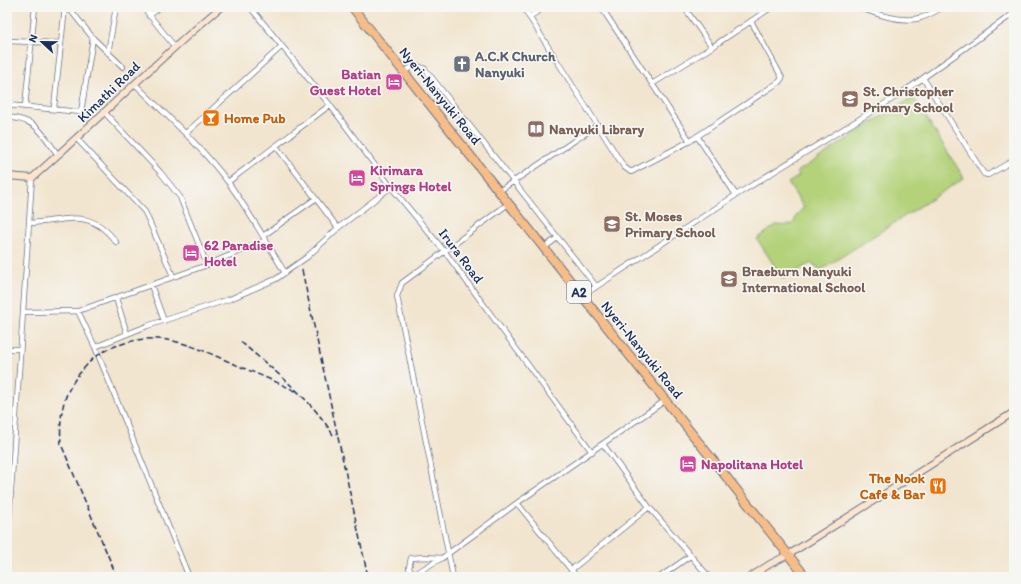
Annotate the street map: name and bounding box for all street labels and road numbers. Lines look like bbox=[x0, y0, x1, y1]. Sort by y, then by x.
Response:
street label: Nyeri-Nanyuki Road bbox=[395, 44, 485, 148]
street label: Kimathi Road bbox=[74, 58, 144, 126]
street label: Irura Road bbox=[435, 225, 487, 287]
road number: A2 bbox=[567, 281, 591, 303]
street label: Nyeri-Nanyuki Road bbox=[597, 298, 687, 402]

